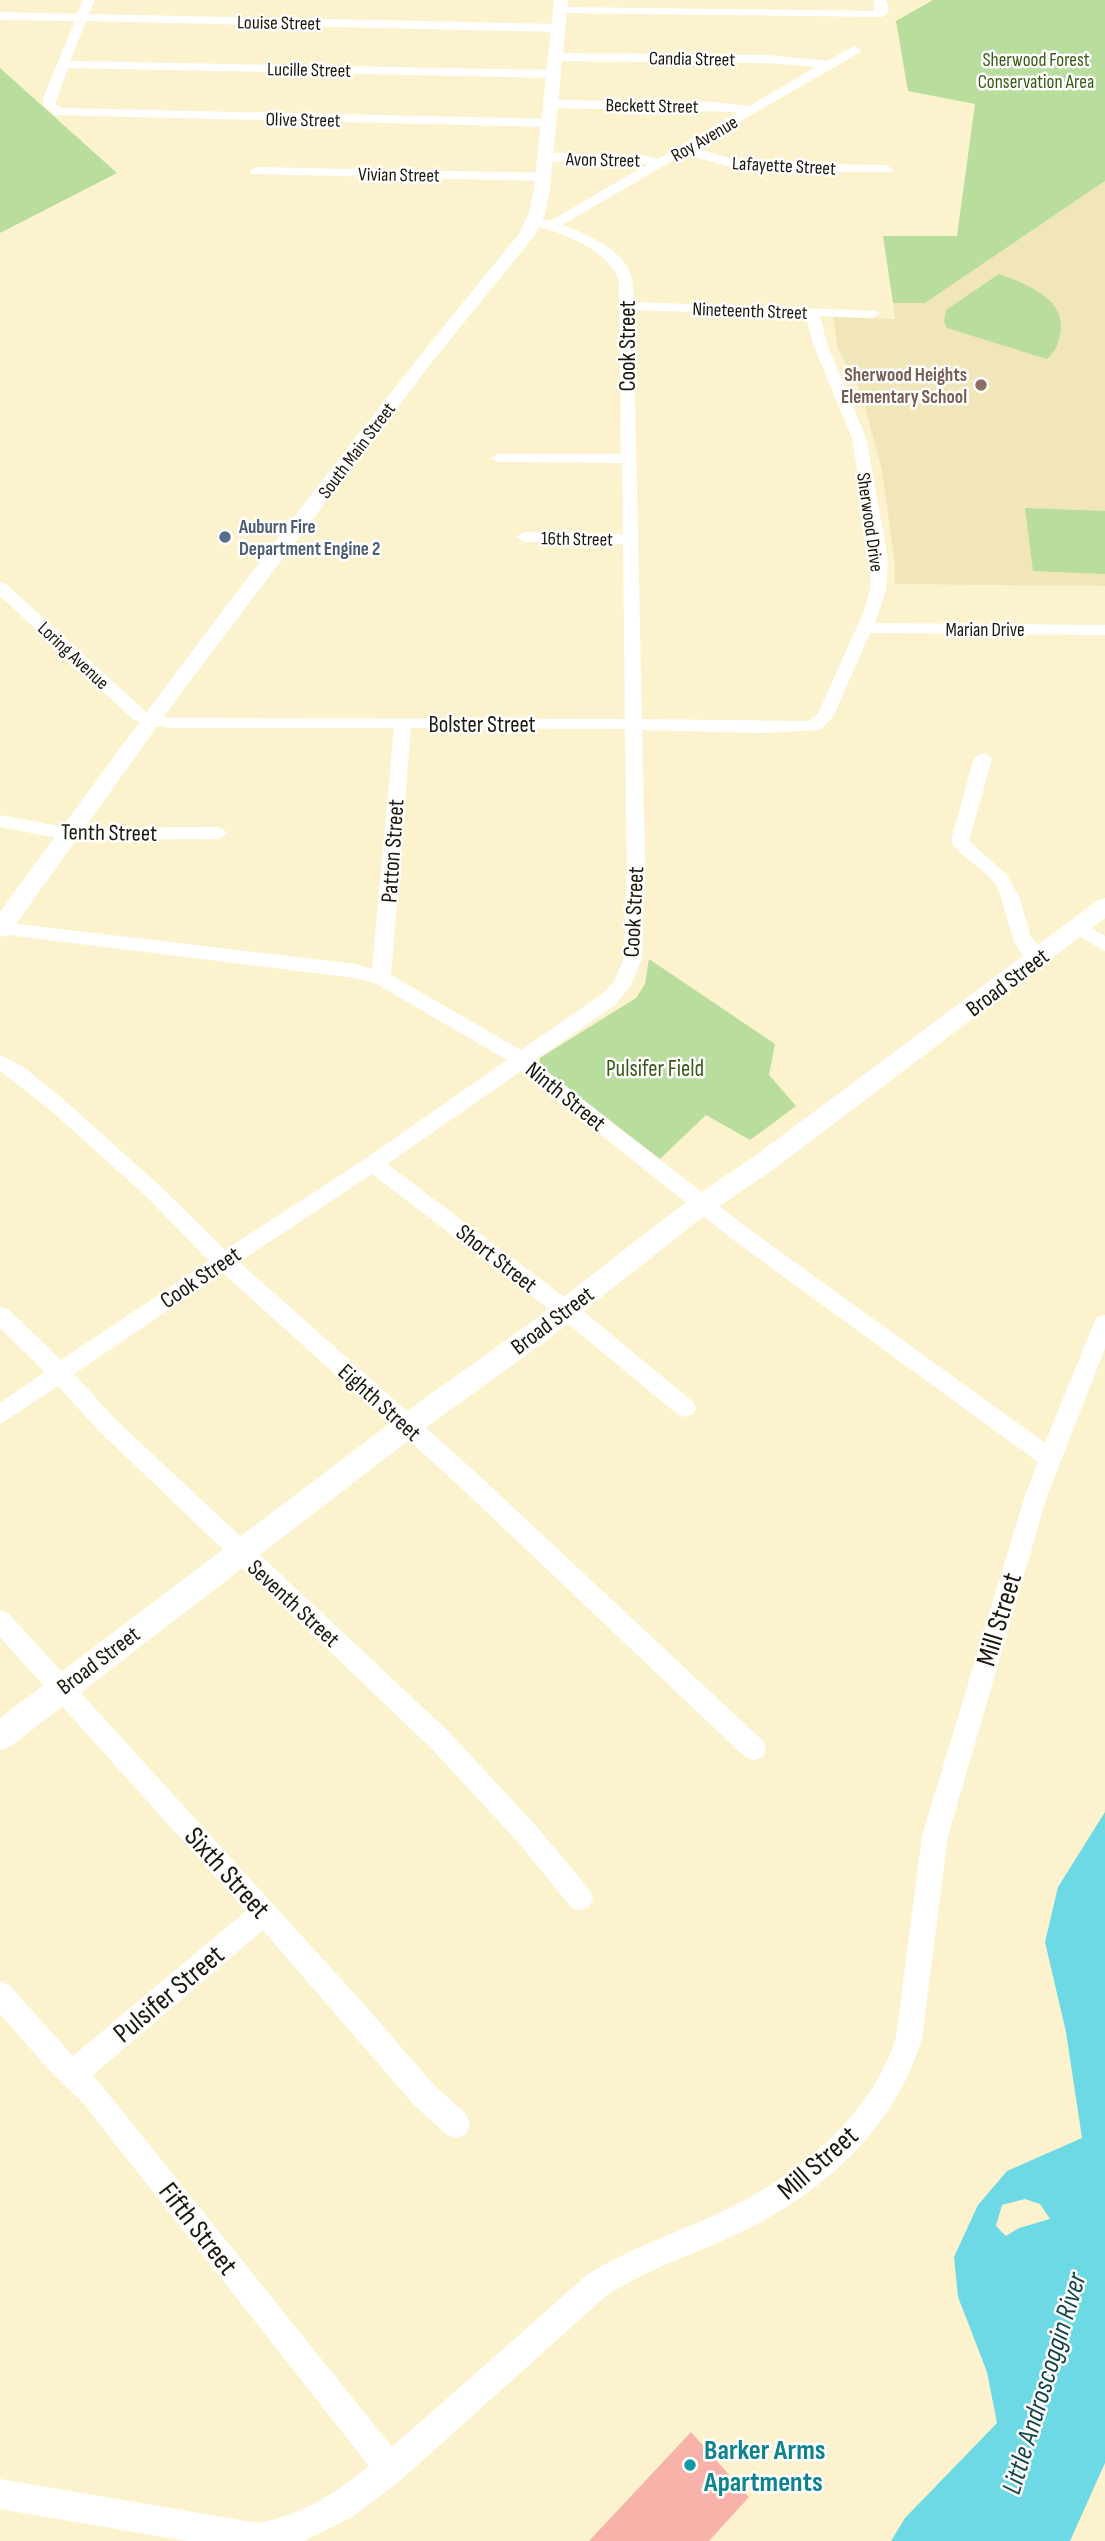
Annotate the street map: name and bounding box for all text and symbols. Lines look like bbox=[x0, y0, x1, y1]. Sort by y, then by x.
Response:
street label: Louise Street bbox=[237, 11, 321, 36]
street label: Candia Street bbox=[649, 47, 735, 72]
park label: Sherwood Forest Conservation Area bbox=[978, 49, 1094, 94]
street label: Lucille Street bbox=[267, 58, 351, 83]
street label: Beckett Street bbox=[605, 94, 699, 119]
street label: Olive Street bbox=[265, 108, 341, 133]
street label: Roy Avenue bbox=[667, 111, 742, 168]
street label: Avon Street bbox=[565, 148, 640, 173]
street label: Lafayette Street bbox=[732, 152, 837, 181]
street label: Vivian Street bbox=[358, 163, 440, 188]
street label: Nineteenth Street bbox=[692, 298, 808, 325]
street label: Cook Street bbox=[614, 300, 642, 392]
place label: Sherwood Heights Elementary School bbox=[841, 364, 967, 409]
marker: Sherwood Heights Elementary School bbox=[973, 377, 989, 393]
street label: South Main Street bbox=[314, 398, 401, 503]
street label: Sherwood Drive bbox=[851, 471, 888, 573]
place label: Auburn Fire Department Engine 2 bbox=[238, 516, 380, 561]
street label: 16th Street bbox=[541, 527, 613, 552]
marker: Auburn Fire Department Engine 2 bbox=[217, 529, 233, 545]
street label: Loring Avenue bbox=[33, 617, 113, 695]
street label: Marian Drive bbox=[945, 619, 1025, 642]
street label: Bolster Street bbox=[428, 711, 536, 739]
street label: Patton Street bbox=[375, 798, 411, 904]
street label: Tenth Street bbox=[61, 818, 157, 848]
street label: Cook Street bbox=[618, 866, 650, 958]
street label: Broad Street bbox=[961, 943, 1055, 1023]
park label: Pulsifer Field bbox=[606, 1055, 704, 1083]
street label: Ninth Street bbox=[520, 1056, 611, 1138]
street label: Short Street bbox=[450, 1218, 543, 1299]
street label: Cook Street bbox=[155, 1241, 246, 1315]
street label: Broad Street bbox=[506, 1281, 600, 1361]
street label: Eighth Street bbox=[332, 1358, 427, 1447]
street label: Seventh Street bbox=[241, 1554, 345, 1654]
street label: Mill Street bbox=[970, 1569, 1029, 1670]
street label: Broad Street bbox=[52, 1621, 146, 1701]
street label: Sixth Street bbox=[177, 1820, 276, 1926]
street label: Pulsifer Street bbox=[107, 1938, 231, 2050]
street label: Mill Street bbox=[771, 2119, 865, 2207]
street label: Fifth Street bbox=[151, 2176, 244, 2282]
water label: Little Androscoggin River bbox=[995, 2268, 1094, 2498]
place label: Barker Arms Apartments bbox=[703, 2434, 825, 2499]
marker: Barker Arms Apartments bbox=[682, 2457, 698, 2473]

